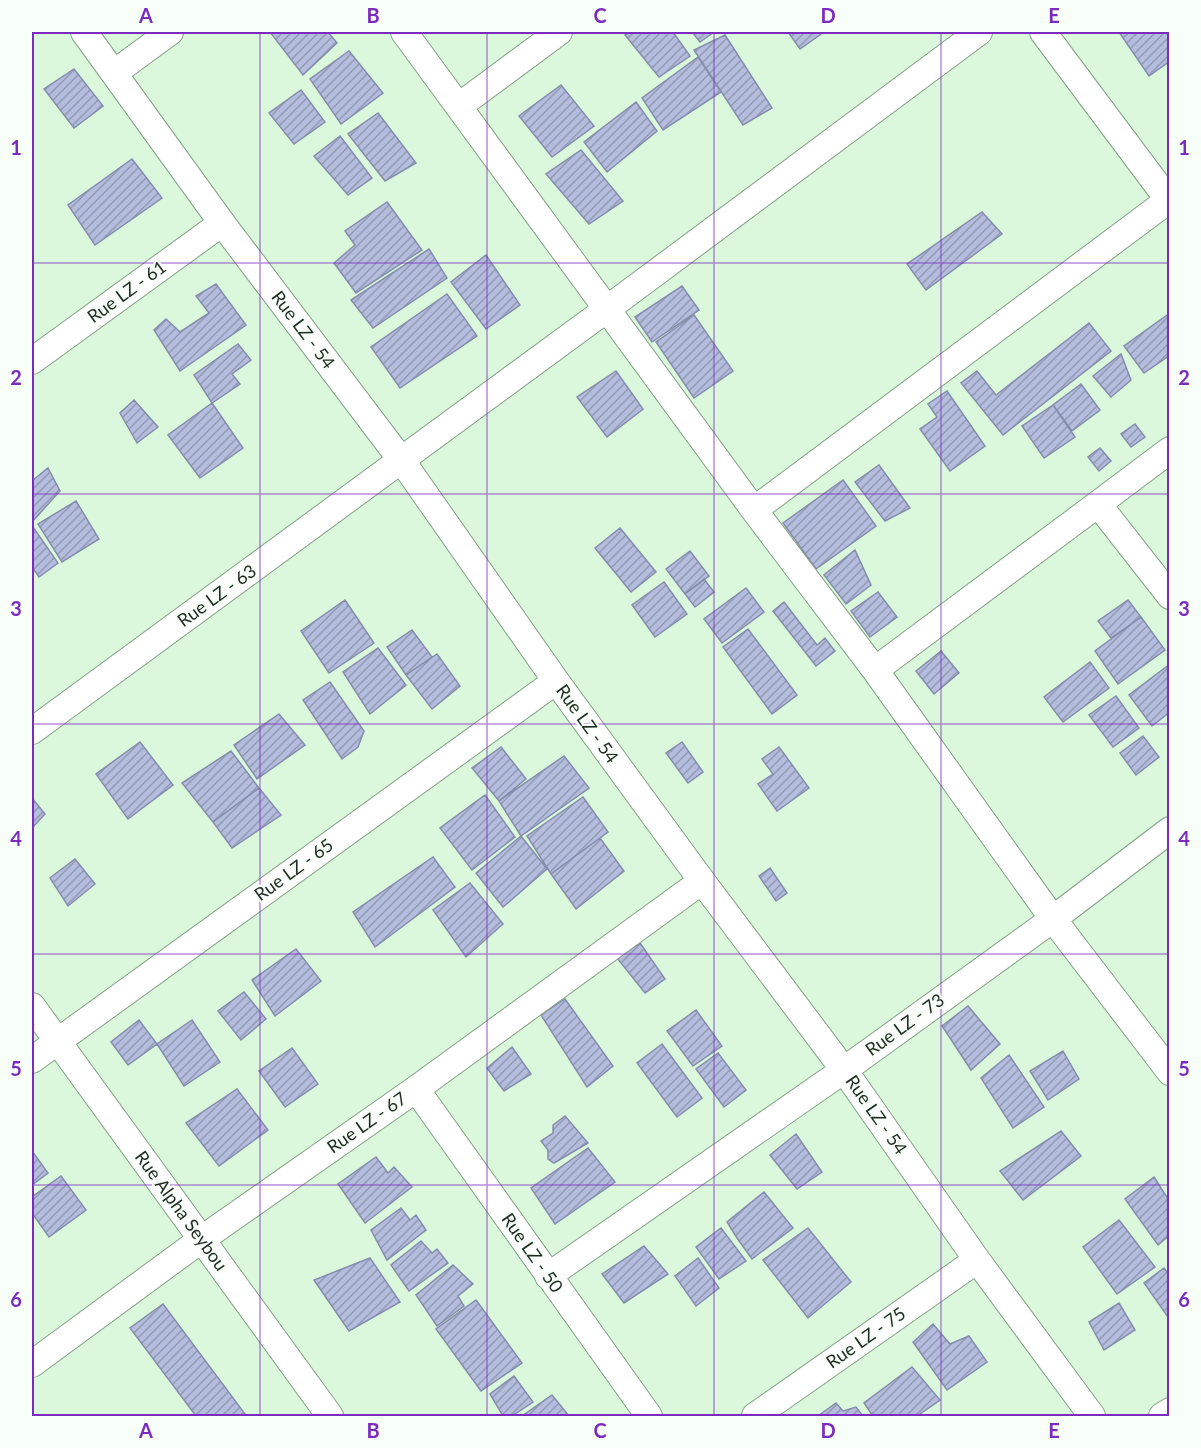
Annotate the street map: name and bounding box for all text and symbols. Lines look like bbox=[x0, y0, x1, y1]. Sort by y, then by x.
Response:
text: A bbox=[138, 3, 153, 27]
text: B bbox=[366, 3, 380, 27]
text: C bbox=[593, 3, 607, 27]
text: D bbox=[820, 3, 836, 27]
text: E bbox=[1048, 3, 1060, 27]
text: 1 bbox=[10, 135, 22, 159]
text: 1 bbox=[1178, 135, 1190, 159]
street label: Rue LZ - 61 bbox=[83, 255, 170, 327]
street label: Rue LZ - 54 bbox=[267, 286, 340, 373]
text: 2 bbox=[10, 365, 22, 389]
text: 2 bbox=[1178, 365, 1190, 389]
street label: Rue LZ - 63 bbox=[173, 559, 260, 631]
text: 3 bbox=[10, 596, 22, 620]
text: 3 bbox=[1178, 596, 1190, 620]
street label: Rue LZ - 54 bbox=[552, 680, 624, 767]
text: 4 bbox=[10, 826, 22, 850]
text: 4 bbox=[1178, 826, 1190, 850]
street label: Rue LZ - 65 bbox=[250, 833, 337, 905]
street label: Rue LZ - 73 bbox=[861, 988, 948, 1060]
text: 5 bbox=[10, 1056, 22, 1080]
text: 5 bbox=[1178, 1056, 1190, 1080]
street label: Rue LZ - 54 bbox=[841, 1070, 912, 1158]
street label: Rue LZ - 67 bbox=[322, 1087, 410, 1158]
street label: Rue Alpha Seybou bbox=[131, 1146, 233, 1275]
street label: Rue LZ - 50 bbox=[497, 1208, 568, 1296]
text: 6 bbox=[10, 1287, 22, 1311]
text: 6 bbox=[1178, 1287, 1190, 1311]
street label: Rue LZ - 75 bbox=[821, 1302, 909, 1373]
text: A bbox=[138, 1418, 153, 1442]
text: B bbox=[366, 1418, 380, 1442]
text: C bbox=[593, 1418, 607, 1442]
text: D bbox=[820, 1418, 836, 1442]
text: E bbox=[1048, 1418, 1060, 1442]

